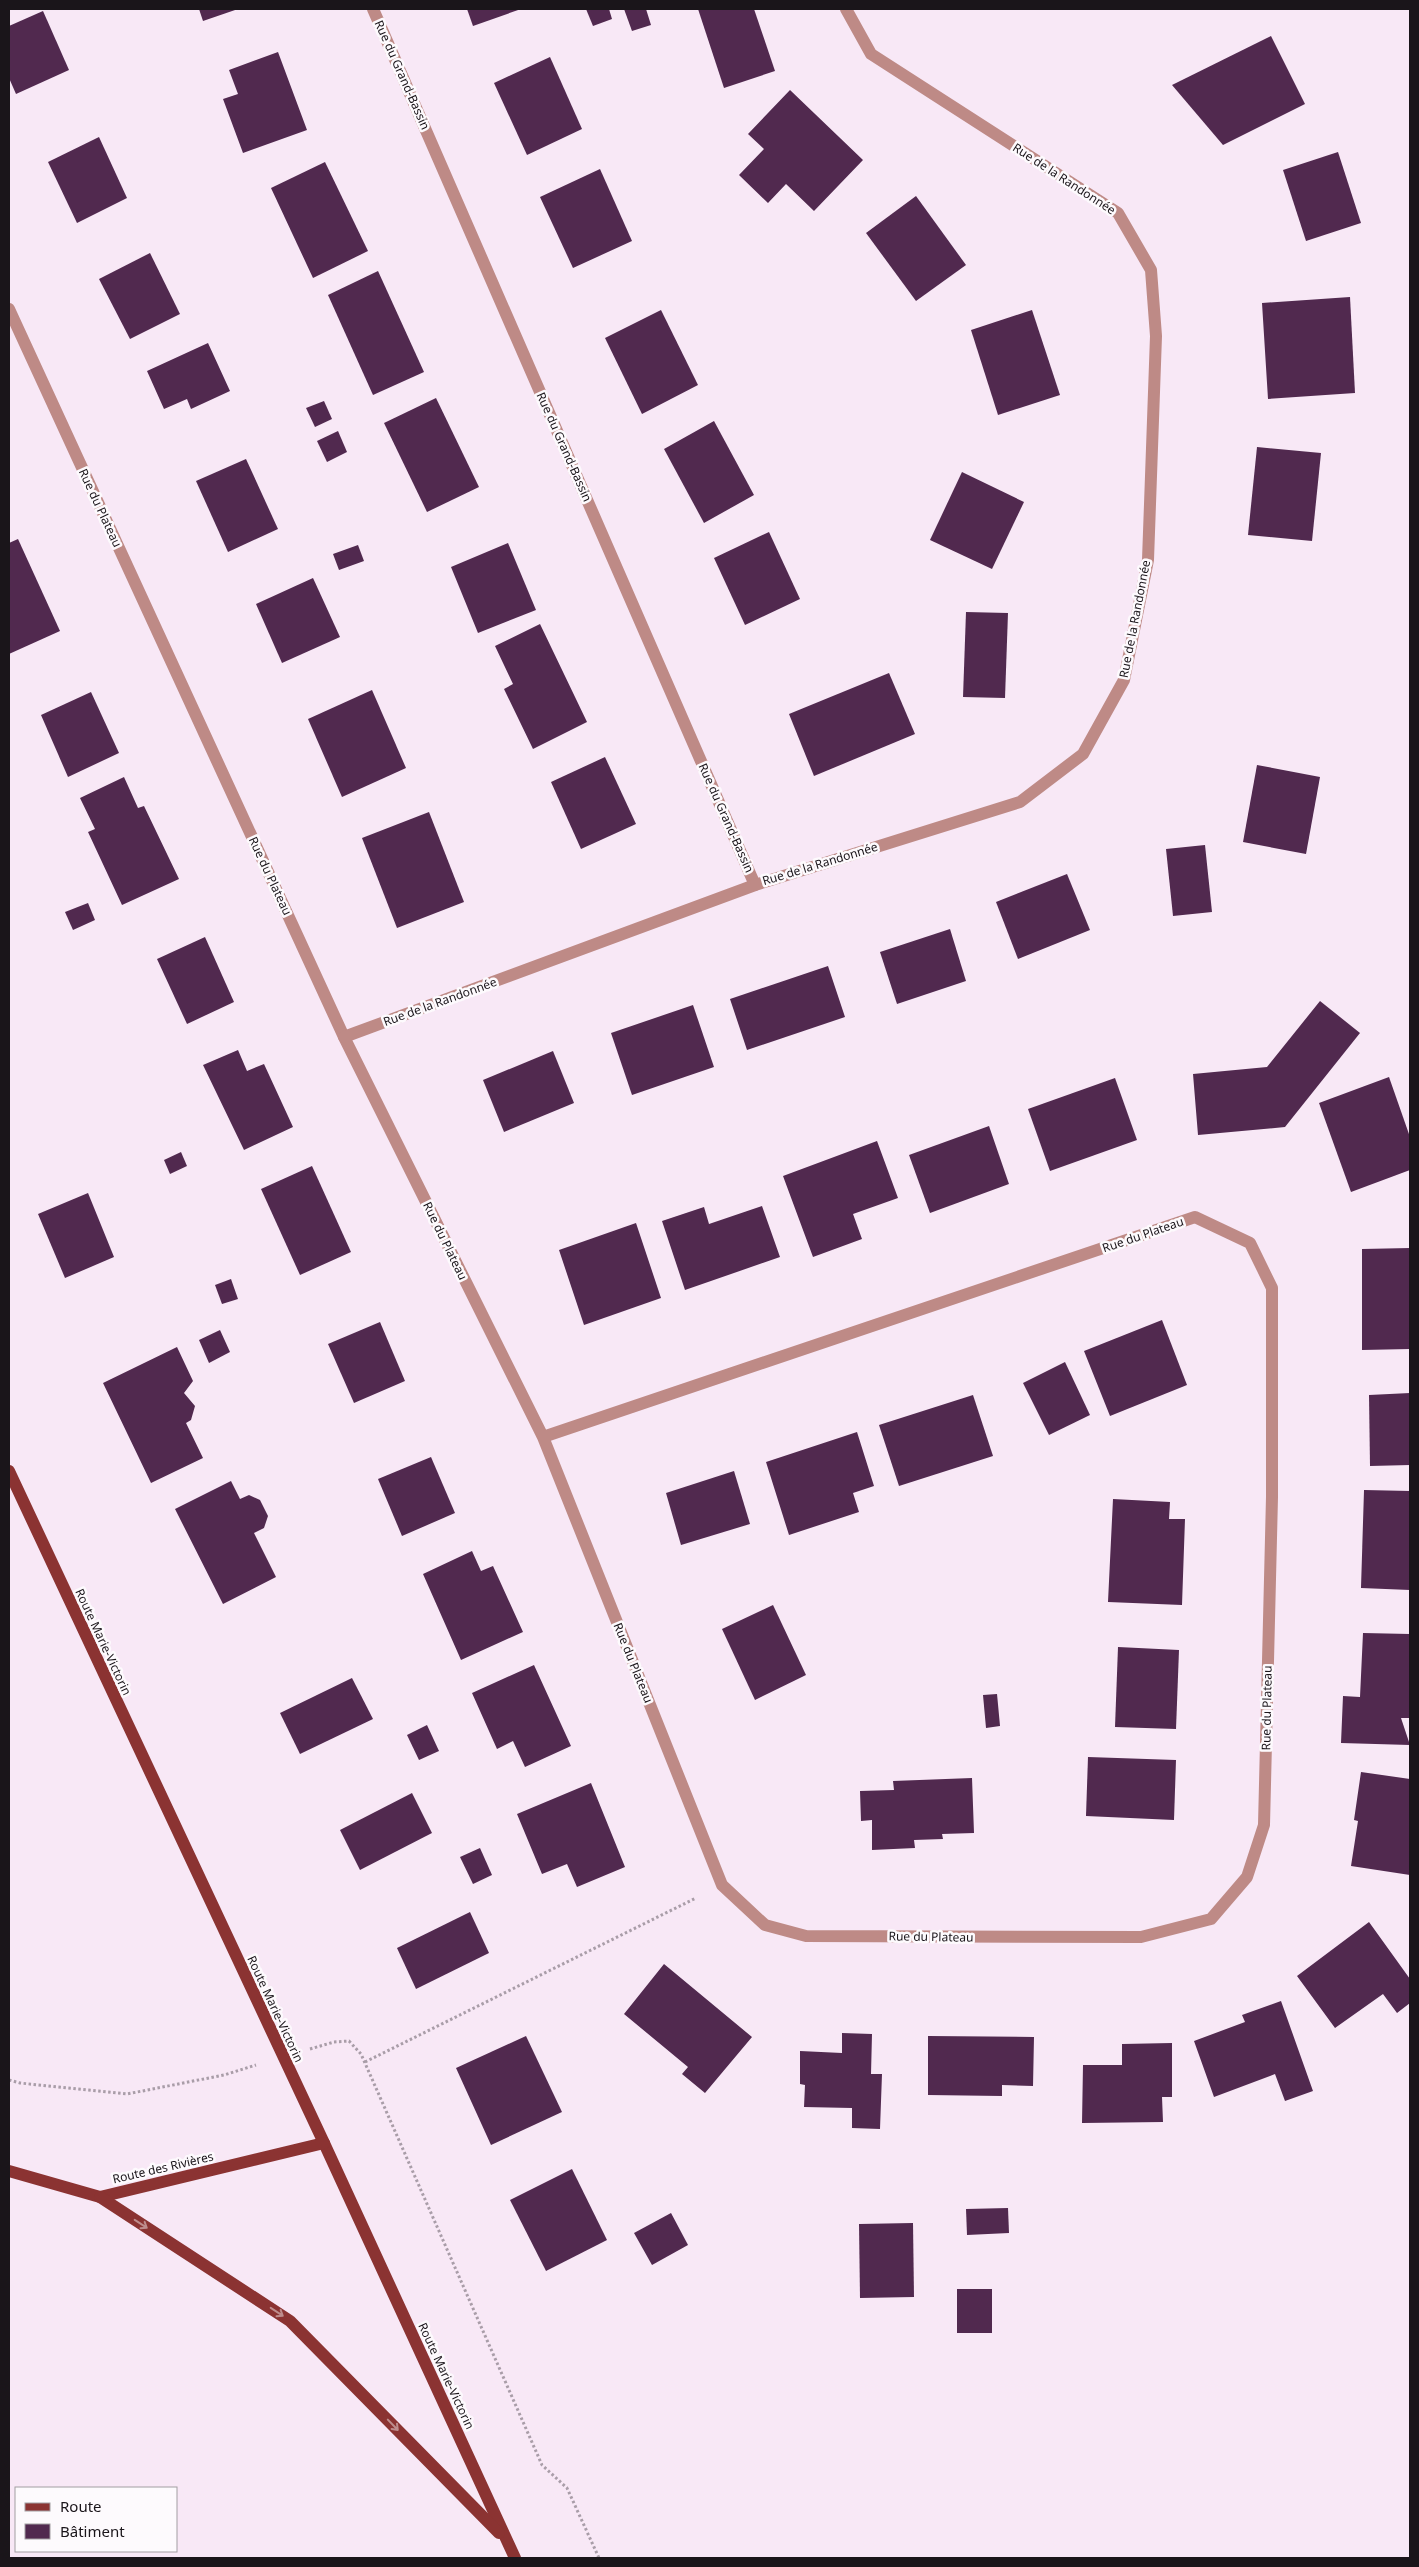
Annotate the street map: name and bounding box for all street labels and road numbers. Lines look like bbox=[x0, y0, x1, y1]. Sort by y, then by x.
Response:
street label: Rue du Grand-Bassin bbox=[371, 17, 434, 132]
street label: Rue de la Randonnée bbox=[1009, 139, 1119, 218]
street label: Rue du Grand-Bassin bbox=[533, 389, 596, 504]
street label: Rue du Plateau bbox=[75, 466, 126, 550]
street label: Rue de la Randonnée bbox=[1115, 558, 1154, 679]
street label: Rue du Grand-Bassin bbox=[695, 760, 758, 875]
street label: Rue du Plateau bbox=[245, 834, 296, 918]
street label: Rue de la Randonnée bbox=[760, 838, 880, 889]
street label: Rue de la Randonnée bbox=[381, 973, 499, 1030]
street label: Rue du Plateau bbox=[419, 1199, 472, 1283]
street label: Rue du Plateau bbox=[1100, 1213, 1186, 1256]
street label: Route Marie-Victorin bbox=[71, 1586, 136, 1698]
street label: Rue du Plateau bbox=[610, 1620, 657, 1705]
street label: Rue du Plateau bbox=[1257, 1665, 1276, 1751]
street label: Rue du Plateau bbox=[888, 1927, 974, 1946]
street label: Route Marie-Victorin bbox=[243, 1953, 308, 2065]
street label: Route des Rivières bbox=[111, 2148, 215, 2187]
street label: Route Marie-Victorin bbox=[414, 2320, 479, 2432]

